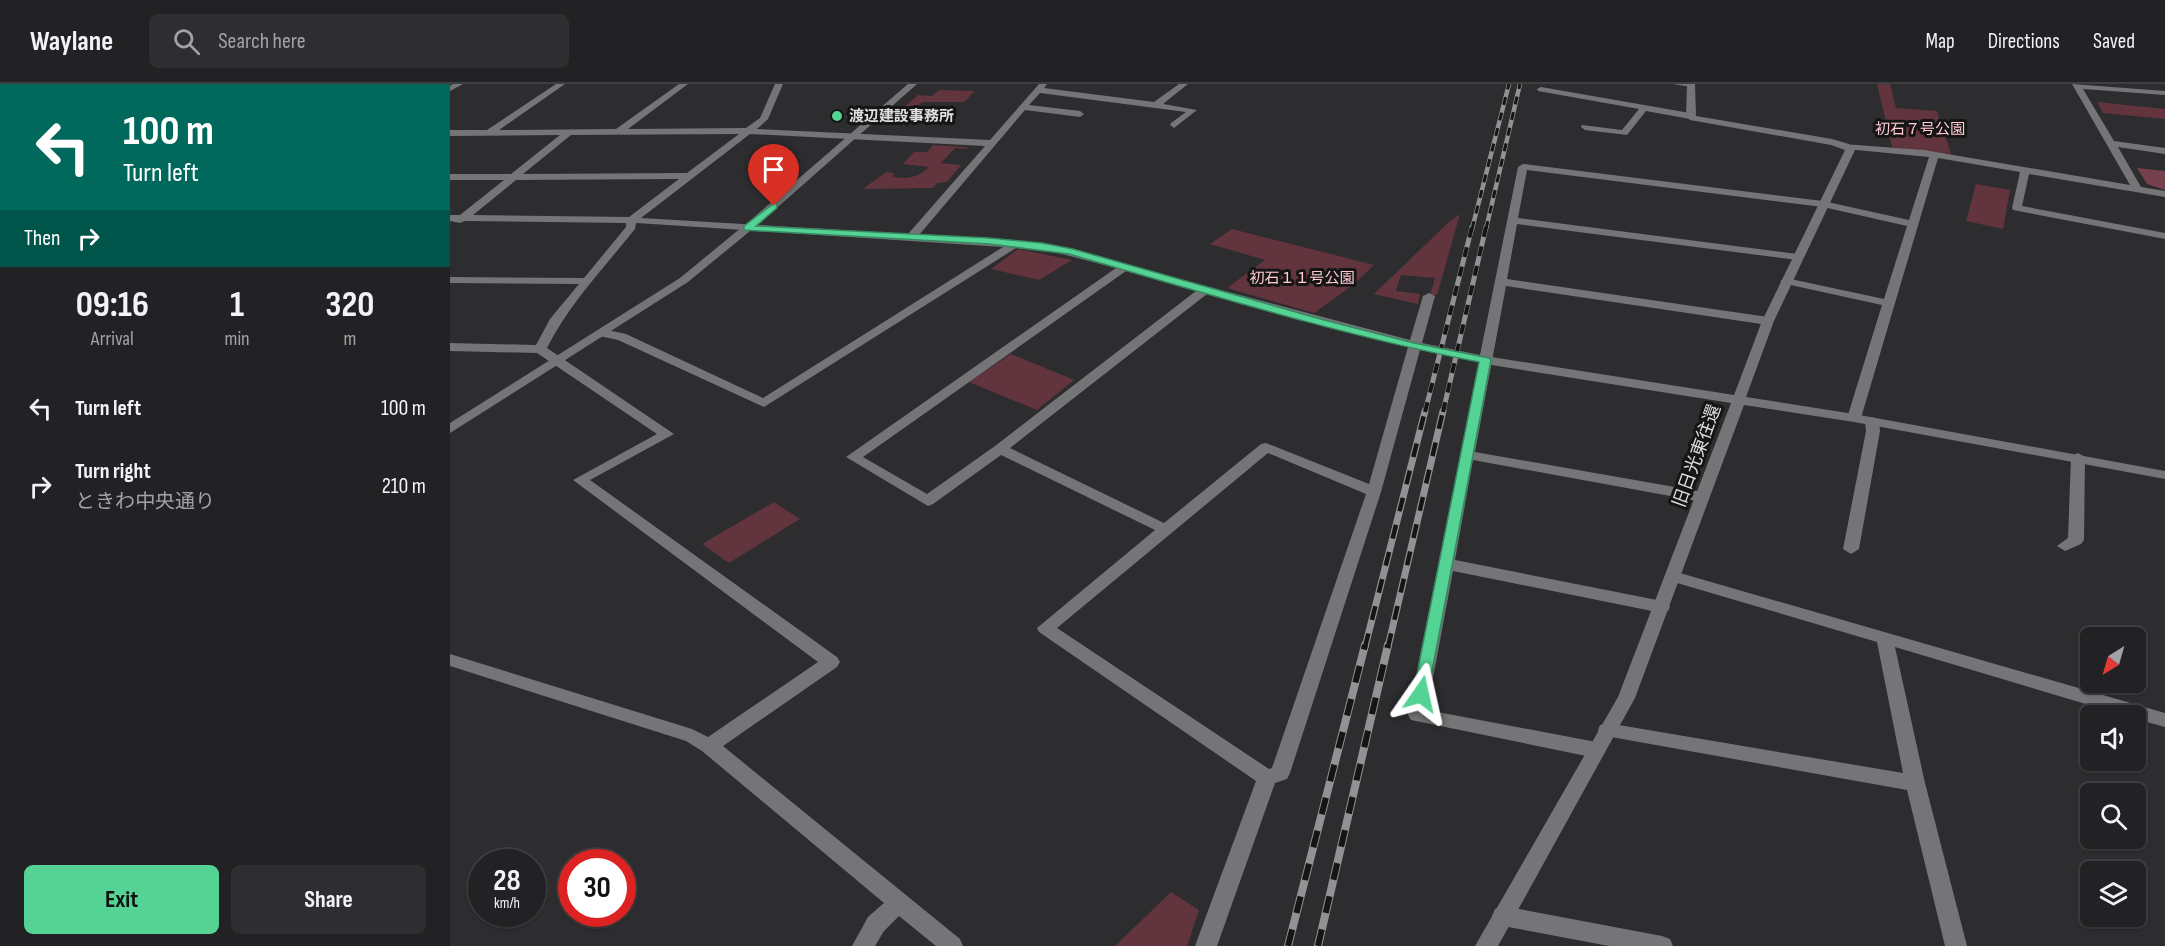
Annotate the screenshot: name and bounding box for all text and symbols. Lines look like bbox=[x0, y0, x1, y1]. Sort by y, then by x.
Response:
search box bbox=[149, 14, 569, 68]
text: Waylane bbox=[30, 25, 113, 58]
icon: search bbox=[170, 25, 203, 58]
text: Search here bbox=[218, 28, 306, 55]
text: Map bbox=[1925, 29, 1955, 54]
text: Directions bbox=[1988, 29, 2060, 54]
text: Saved bbox=[2093, 29, 2135, 54]
text: 100 m bbox=[123, 106, 214, 157]
place label: 渡辺建設事務所 bbox=[849, 107, 954, 126]
icon: left bbox=[24, 108, 102, 186]
marker: 渡辺建設事務所 bbox=[830, 109, 844, 123]
park label: 初石７号公園 bbox=[1875, 120, 1965, 139]
pin bbox=[748, 144, 799, 206]
icon: arrive bbox=[757, 153, 790, 186]
text: Turn left bbox=[123, 157, 199, 189]
icon: right bbox=[72, 222, 105, 255]
text: Then bbox=[24, 225, 60, 252]
park label: 初石１１号公園 bbox=[1249, 269, 1355, 288]
text: 09:16 bbox=[76, 284, 149, 327]
text: 1 bbox=[230, 284, 244, 327]
text: 320 bbox=[325, 284, 374, 327]
text: Arrival bbox=[91, 327, 134, 351]
text: min bbox=[225, 327, 250, 351]
text: m bbox=[343, 327, 356, 351]
icon: left bbox=[24, 392, 57, 425]
text: Turn left bbox=[75, 395, 141, 422]
text: 100 m bbox=[381, 395, 426, 422]
street label: 旧日光東往還 bbox=[1669, 402, 1725, 510]
text: Turn right bbox=[75, 458, 151, 485]
icon: right bbox=[24, 470, 57, 503]
text: 210 m bbox=[382, 473, 426, 500]
text: ときわ中央通り bbox=[75, 490, 215, 514]
north arrow bbox=[2080, 627, 2146, 693]
map controls bbox=[2080, 627, 2146, 927]
position arrow bbox=[1389, 662, 1453, 726]
button: sound bbox=[2080, 705, 2146, 771]
button: search bbox=[2080, 783, 2146, 849]
speed limit sign: 30 bbox=[558, 849, 636, 927]
button: layers bbox=[2080, 861, 2146, 927]
text: 28 bbox=[493, 863, 521, 899]
button: Exit bbox=[24, 865, 219, 934]
button: Share bbox=[231, 865, 426, 934]
text: km/h bbox=[494, 894, 520, 913]

